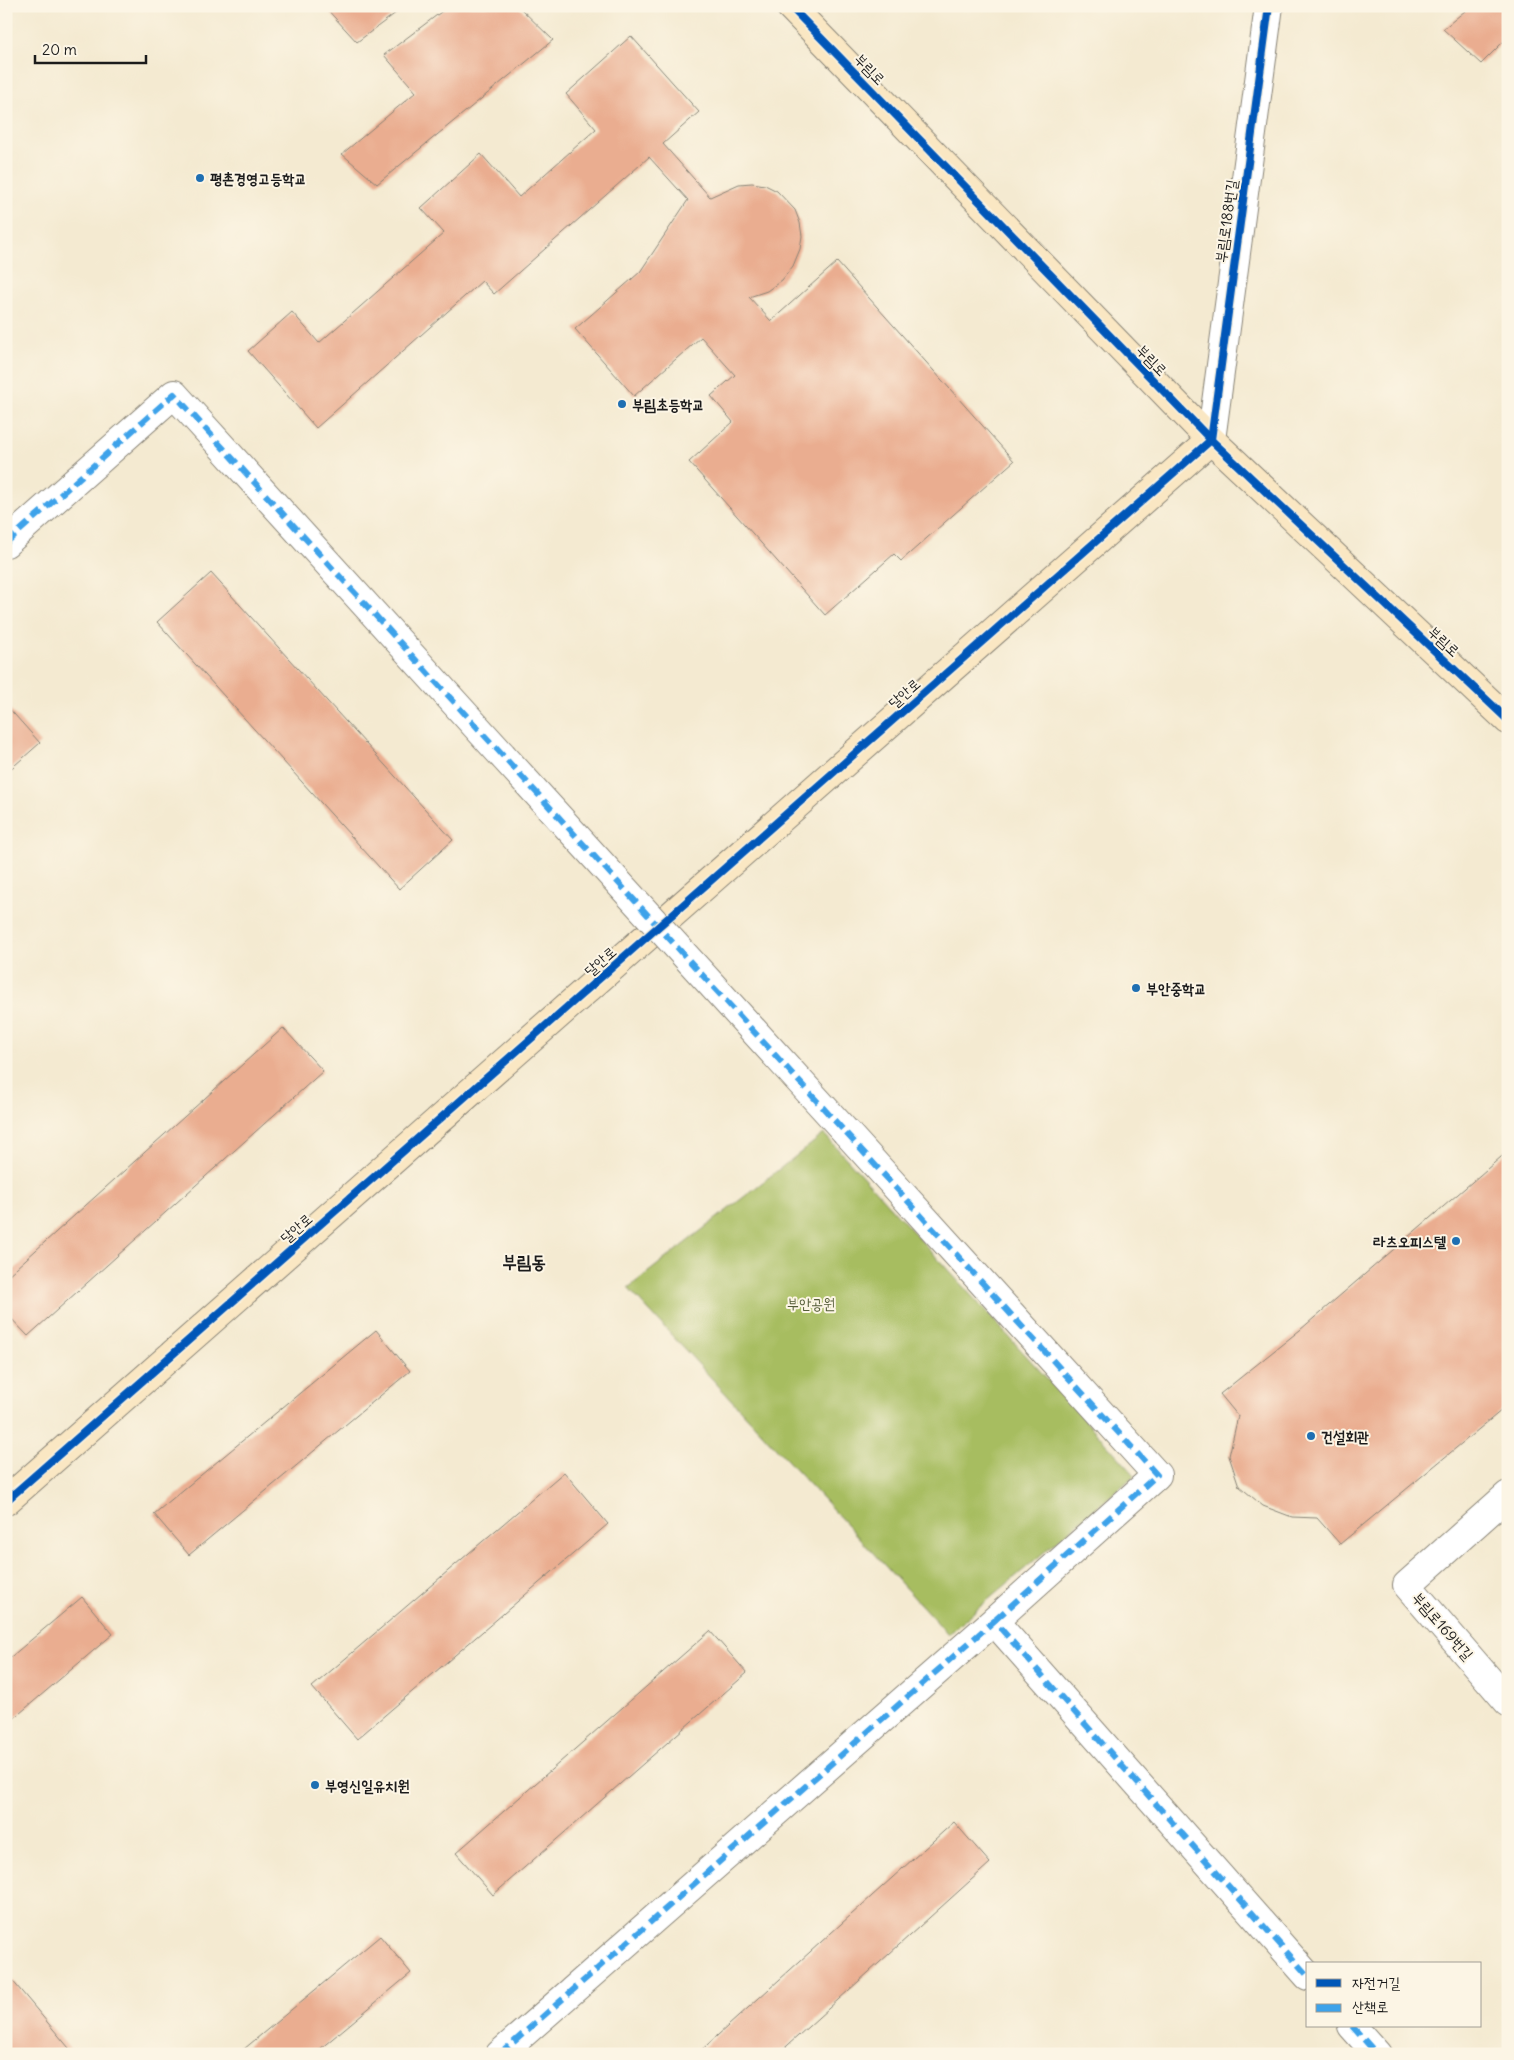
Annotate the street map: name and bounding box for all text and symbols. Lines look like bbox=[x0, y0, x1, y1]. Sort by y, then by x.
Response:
scale bar bbox=[35, 32, 146, 64]
text: 20 m bbox=[42, 40, 77, 59]
street label: 부림로 bbox=[851, 49, 889, 89]
place label: 평촌경영고등학교 bbox=[210, 169, 307, 188]
marker: 평촌경영고등학교 bbox=[194, 172, 206, 184]
street label: 부림로188번길 bbox=[1211, 178, 1241, 264]
street label: 부림로 bbox=[1133, 340, 1171, 380]
place label: 부림초등학교 bbox=[632, 395, 704, 414]
marker: 부림초등학교 bbox=[616, 398, 628, 410]
street label: 부림로 bbox=[1424, 622, 1464, 660]
street label: 달안로 bbox=[884, 674, 924, 712]
street label: 달안로 bbox=[580, 942, 620, 980]
place label: 부안중학교 bbox=[1146, 979, 1206, 998]
marker: 부안중학교 bbox=[1130, 982, 1142, 994]
street label: 달안로 bbox=[276, 1209, 316, 1247]
place label: 라츠오피스텔 bbox=[1373, 1232, 1446, 1251]
marker: 라츠오피스텔 bbox=[1450, 1235, 1462, 1247]
district label: 부림동 bbox=[502, 1250, 546, 1273]
park label: 부안공원 bbox=[787, 1294, 835, 1313]
place label: 건설회관 bbox=[1321, 1427, 1369, 1446]
marker: 건설회관 bbox=[1305, 1430, 1317, 1442]
street label: 부림로169번길 bbox=[1408, 1588, 1478, 1664]
place label: 부영신일유치원 bbox=[325, 1776, 410, 1795]
marker: 부영신일유치원 bbox=[309, 1779, 321, 1791]
legend bbox=[1306, 1962, 1482, 2028]
text: 자전거길 bbox=[1352, 1973, 1400, 1992]
text: 산책로 bbox=[1352, 1997, 1388, 2016]

